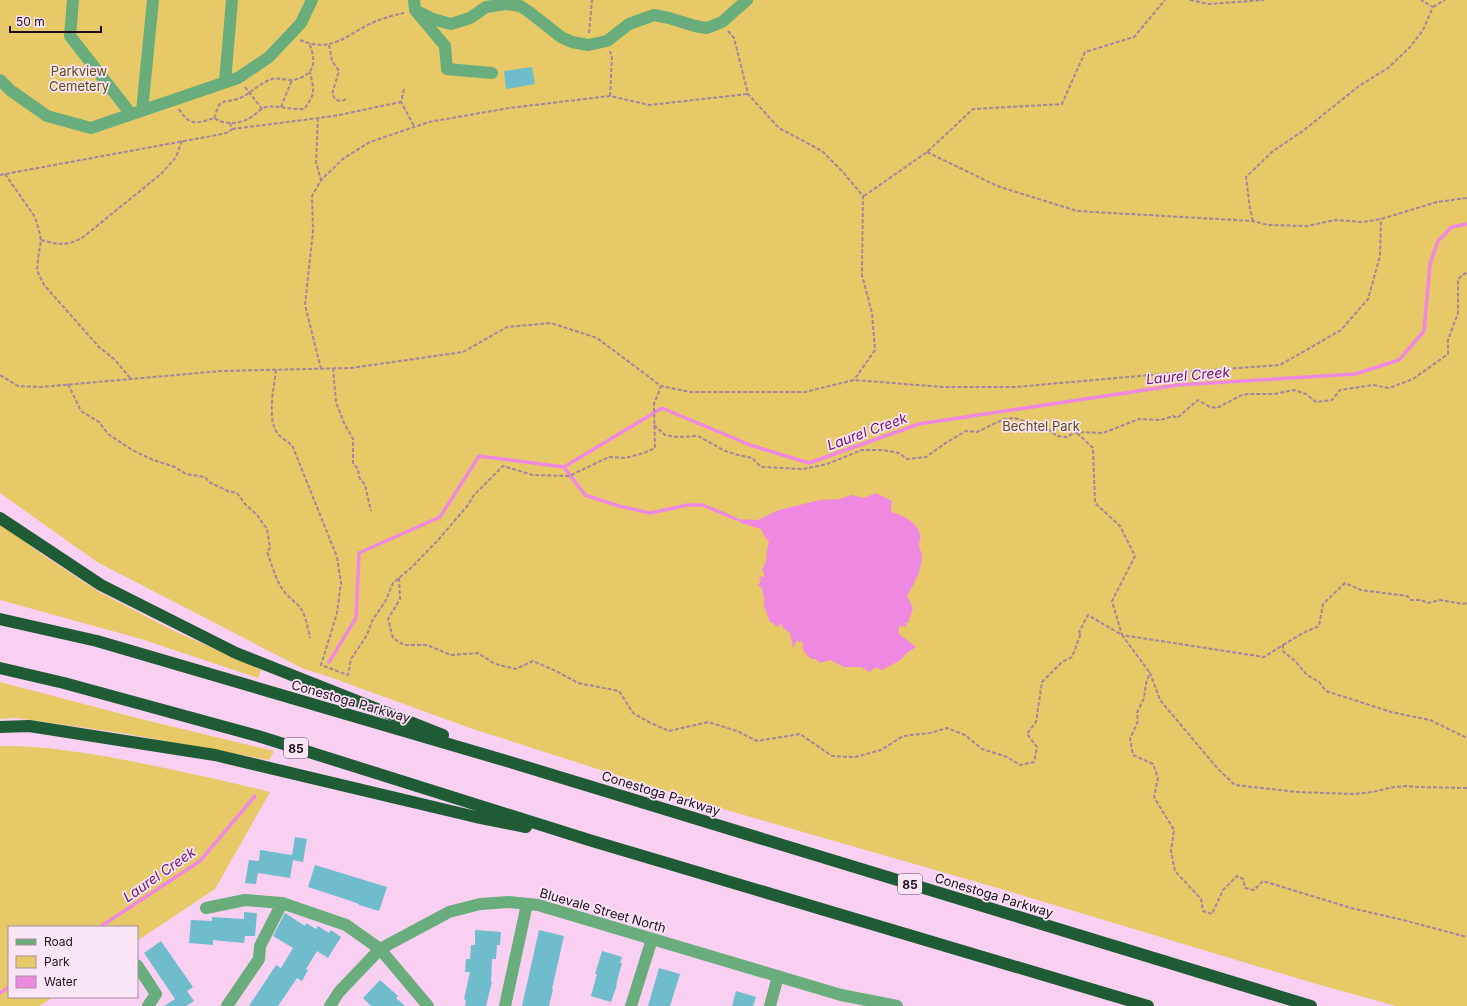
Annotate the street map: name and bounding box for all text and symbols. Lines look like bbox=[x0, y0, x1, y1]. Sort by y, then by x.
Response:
scale bar bbox=[10, 8, 101, 34]
text: 50 m bbox=[16, 14, 45, 29]
park label: Parkview Cemetery bbox=[49, 63, 109, 94]
water label: Laurel Creek bbox=[1145, 363, 1231, 387]
water label: Laurel Creek bbox=[824, 408, 910, 453]
park label: Bechtel Park bbox=[1002, 418, 1080, 434]
street label: Conestoga Parkway bbox=[290, 676, 412, 726]
road number: 85 bbox=[284, 738, 308, 758]
street label: Conestoga Parkway bbox=[600, 767, 722, 819]
water label: Laurel Creek bbox=[120, 843, 199, 905]
street label: Conestoga Parkway bbox=[933, 869, 1055, 921]
road number: 85 bbox=[898, 874, 922, 894]
street label: Bluevale Street North bbox=[538, 884, 668, 936]
legend bbox=[8, 926, 138, 998]
text: Road bbox=[44, 934, 73, 949]
text: Park bbox=[44, 954, 70, 969]
text: Water bbox=[44, 974, 78, 989]

